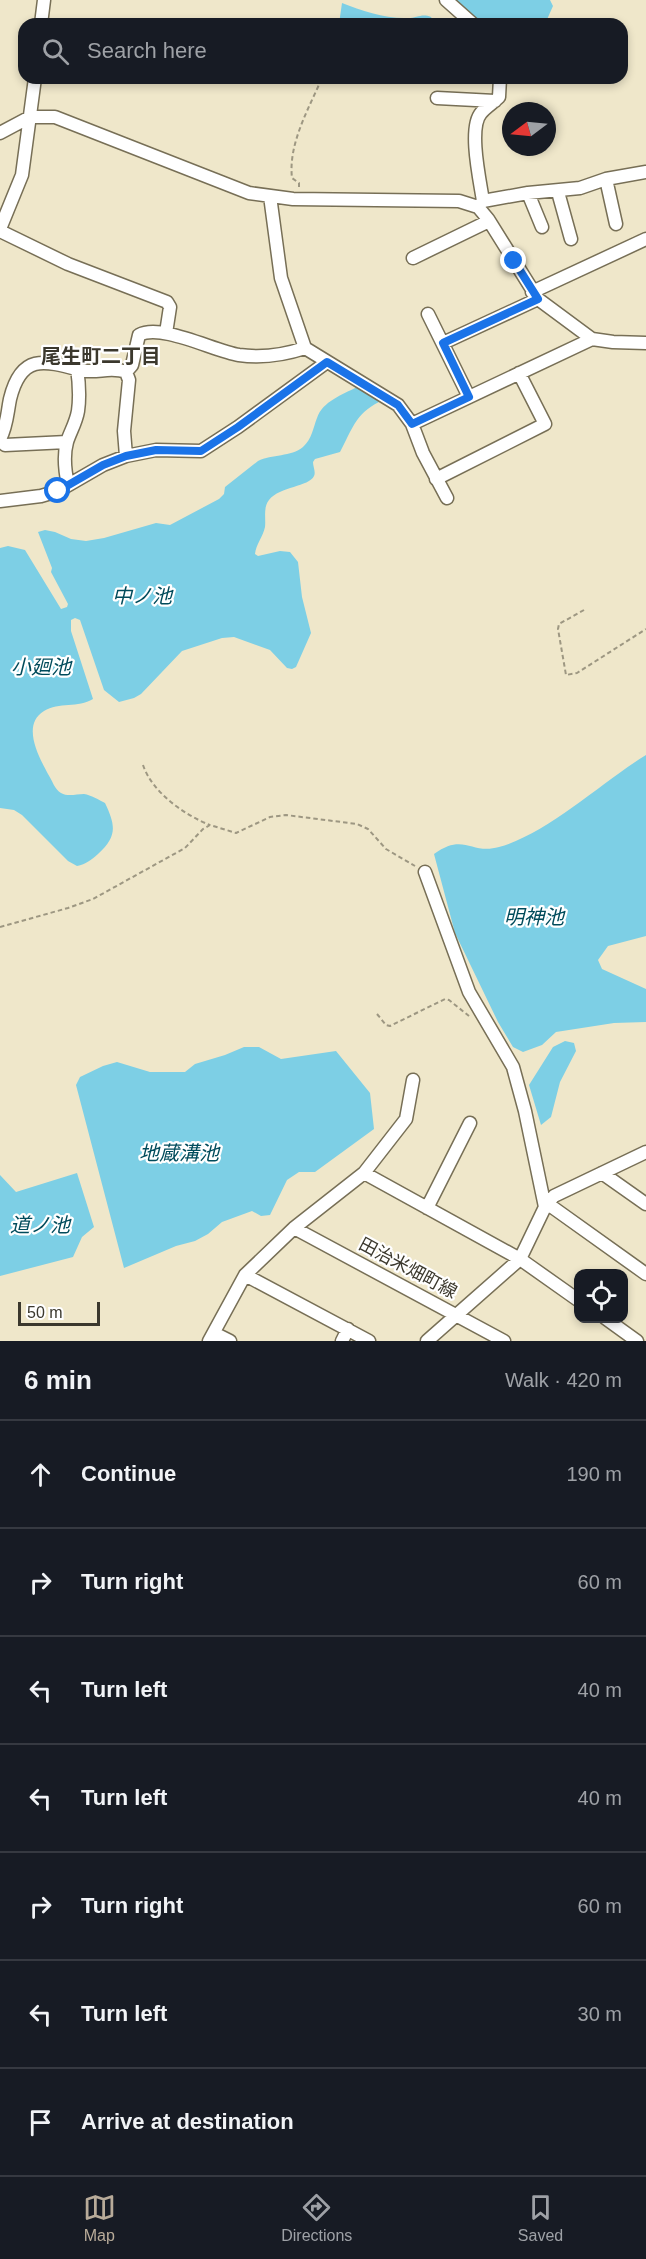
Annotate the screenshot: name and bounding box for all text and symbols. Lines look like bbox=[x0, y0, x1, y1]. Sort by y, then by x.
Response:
search box bbox=[18, 18, 628, 84]
icon: search bbox=[39, 35, 72, 68]
text: Search here bbox=[87, 38, 207, 63]
north arrow bbox=[502, 102, 556, 156]
route end bbox=[500, 247, 526, 273]
district label: 尾生町二丁目 bbox=[41, 345, 161, 367]
route start bbox=[44, 477, 70, 503]
water label: 中ノ池 bbox=[112, 585, 174, 607]
water label: 小廻池 bbox=[11, 656, 73, 678]
water label: 明神池 bbox=[504, 906, 566, 928]
water label: 地蔵溝池 bbox=[139, 1142, 221, 1164]
water label: 道ノ池 bbox=[10, 1214, 72, 1236]
street label: 田治米畑町線 bbox=[356, 1234, 460, 1302]
map controls bbox=[574, 1269, 628, 1323]
button: locate bbox=[574, 1269, 628, 1323]
scale bar bbox=[18, 1299, 100, 1326]
text: 50 m bbox=[27, 1304, 63, 1321]
text: 6 min bbox=[24, 1365, 92, 1395]
text: Walk · 420 m bbox=[505, 1369, 622, 1391]
icon: ahead bbox=[24, 1458, 57, 1491]
text: Continue bbox=[81, 1461, 176, 1486]
text: 190 m bbox=[566, 1463, 622, 1485]
icon: right bbox=[24, 1566, 57, 1599]
text: Turn right bbox=[81, 1569, 183, 1594]
text: 60 m bbox=[578, 1571, 622, 1593]
icon: left bbox=[24, 1674, 57, 1707]
text: Turn left bbox=[81, 1677, 167, 1702]
text: 40 m bbox=[578, 1679, 622, 1701]
icon: left bbox=[24, 1782, 57, 1815]
text: Turn left bbox=[81, 1785, 167, 1810]
text: 40 m bbox=[578, 1787, 622, 1809]
icon: right bbox=[24, 1890, 57, 1923]
text: Turn right bbox=[81, 1893, 183, 1918]
text: 60 m bbox=[578, 1895, 622, 1917]
icon: left bbox=[24, 1998, 57, 2031]
text: Turn left bbox=[81, 2001, 167, 2026]
text: 30 m bbox=[578, 2003, 622, 2025]
icon: arrive bbox=[24, 2106, 57, 2139]
text: Arrive at destination bbox=[81, 2109, 294, 2134]
tab: Map bbox=[83, 2191, 116, 2245]
tab: Directions bbox=[281, 2191, 352, 2245]
tab: Saved bbox=[518, 2191, 563, 2245]

